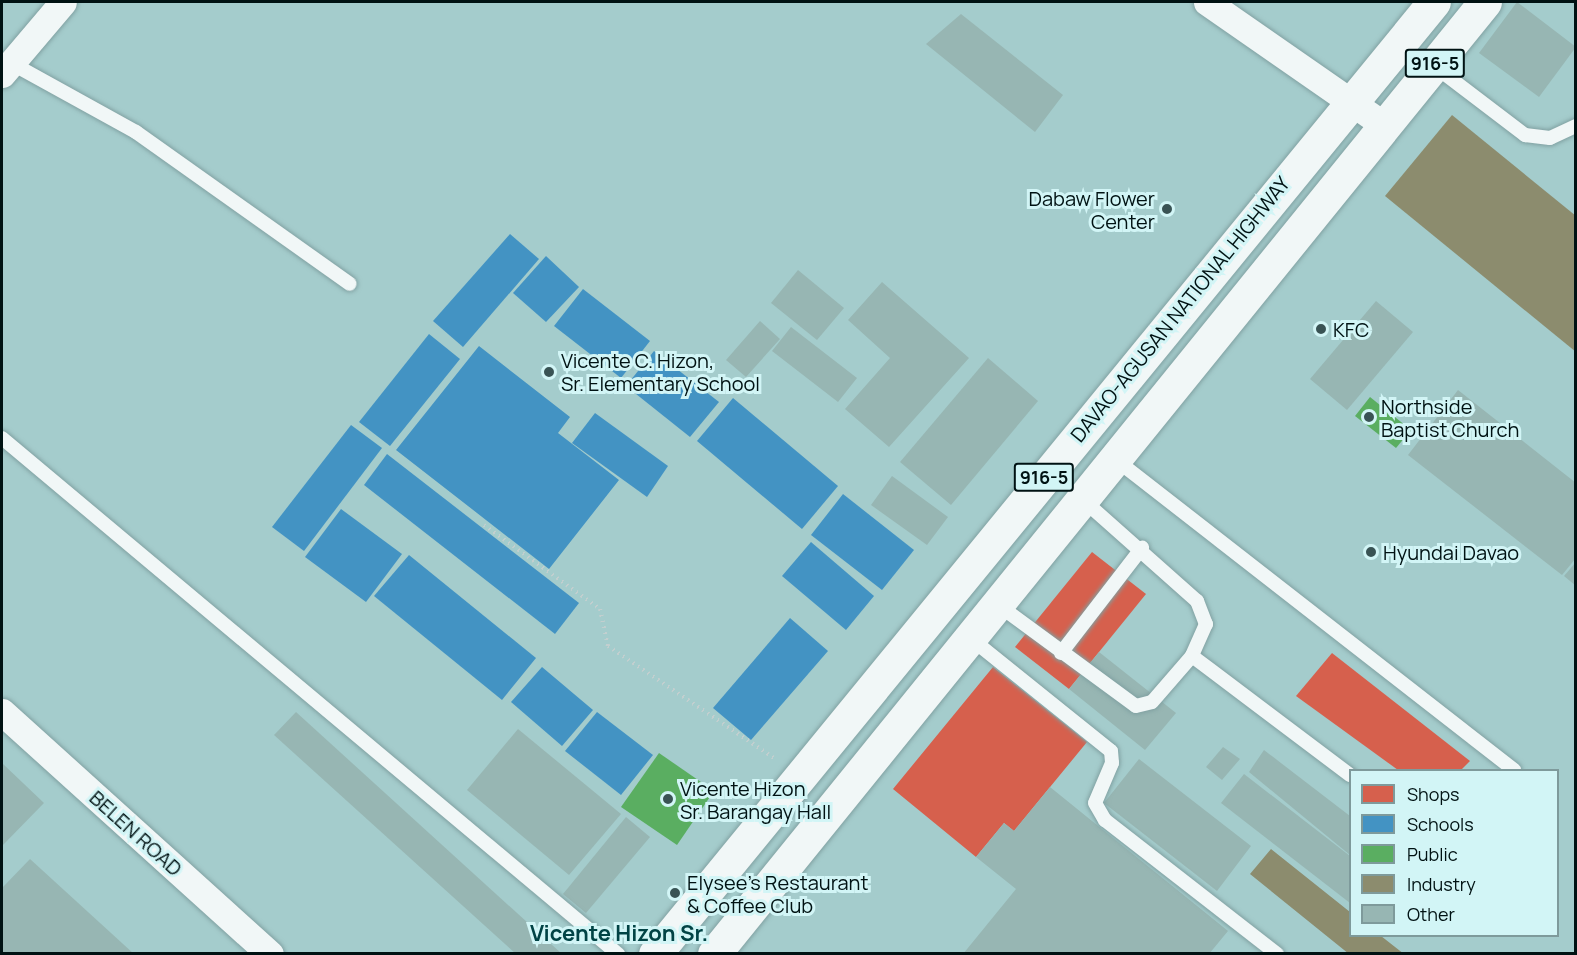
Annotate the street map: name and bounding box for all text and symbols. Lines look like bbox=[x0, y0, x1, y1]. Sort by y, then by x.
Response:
road number: 916-5 bbox=[1404, 48, 1466, 78]
street label: DAVAO-AGUSAN NATIONAL HIGHWAY bbox=[1065, 171, 1295, 447]
place label: Dabaw Flower Center bbox=[1029, 186, 1155, 233]
marker: Dabaw Flower Center bbox=[1160, 202, 1174, 216]
place label: KFC bbox=[1333, 317, 1369, 341]
marker: KFC bbox=[1314, 322, 1328, 336]
place label: Vicente C. Hizon, Sr. Elementary School bbox=[561, 348, 760, 395]
marker: Vicente C. Hizon, Sr. Elementary School bbox=[542, 365, 556, 379]
place label: Northside Baptist Church bbox=[1381, 394, 1519, 441]
marker: Northside Baptist Church bbox=[1362, 410, 1376, 424]
road number: 916-5 bbox=[1012, 462, 1076, 492]
place label: Hyundai Davao bbox=[1383, 540, 1519, 564]
marker: Hyundai Davao bbox=[1364, 545, 1378, 559]
legend bbox=[1349, 769, 1559, 937]
place label: Vicente Hizon Sr. Barangay Hall bbox=[680, 776, 831, 823]
text: Shops bbox=[1407, 782, 1459, 806]
street label: BELEN ROAD bbox=[85, 785, 187, 881]
marker: Vicente Hizon Sr. Barangay Hall bbox=[661, 792, 675, 806]
text: Schools bbox=[1407, 812, 1474, 836]
text: Public bbox=[1407, 842, 1458, 866]
place label: Elysee's Restaurant & Coffee Club bbox=[687, 870, 868, 917]
text: Industry bbox=[1407, 872, 1476, 896]
marker: Elysee's Restaurant & Coffee Club bbox=[668, 886, 682, 900]
text: Other bbox=[1407, 902, 1455, 926]
district label: Vicente Hizon Sr. bbox=[530, 921, 708, 947]

